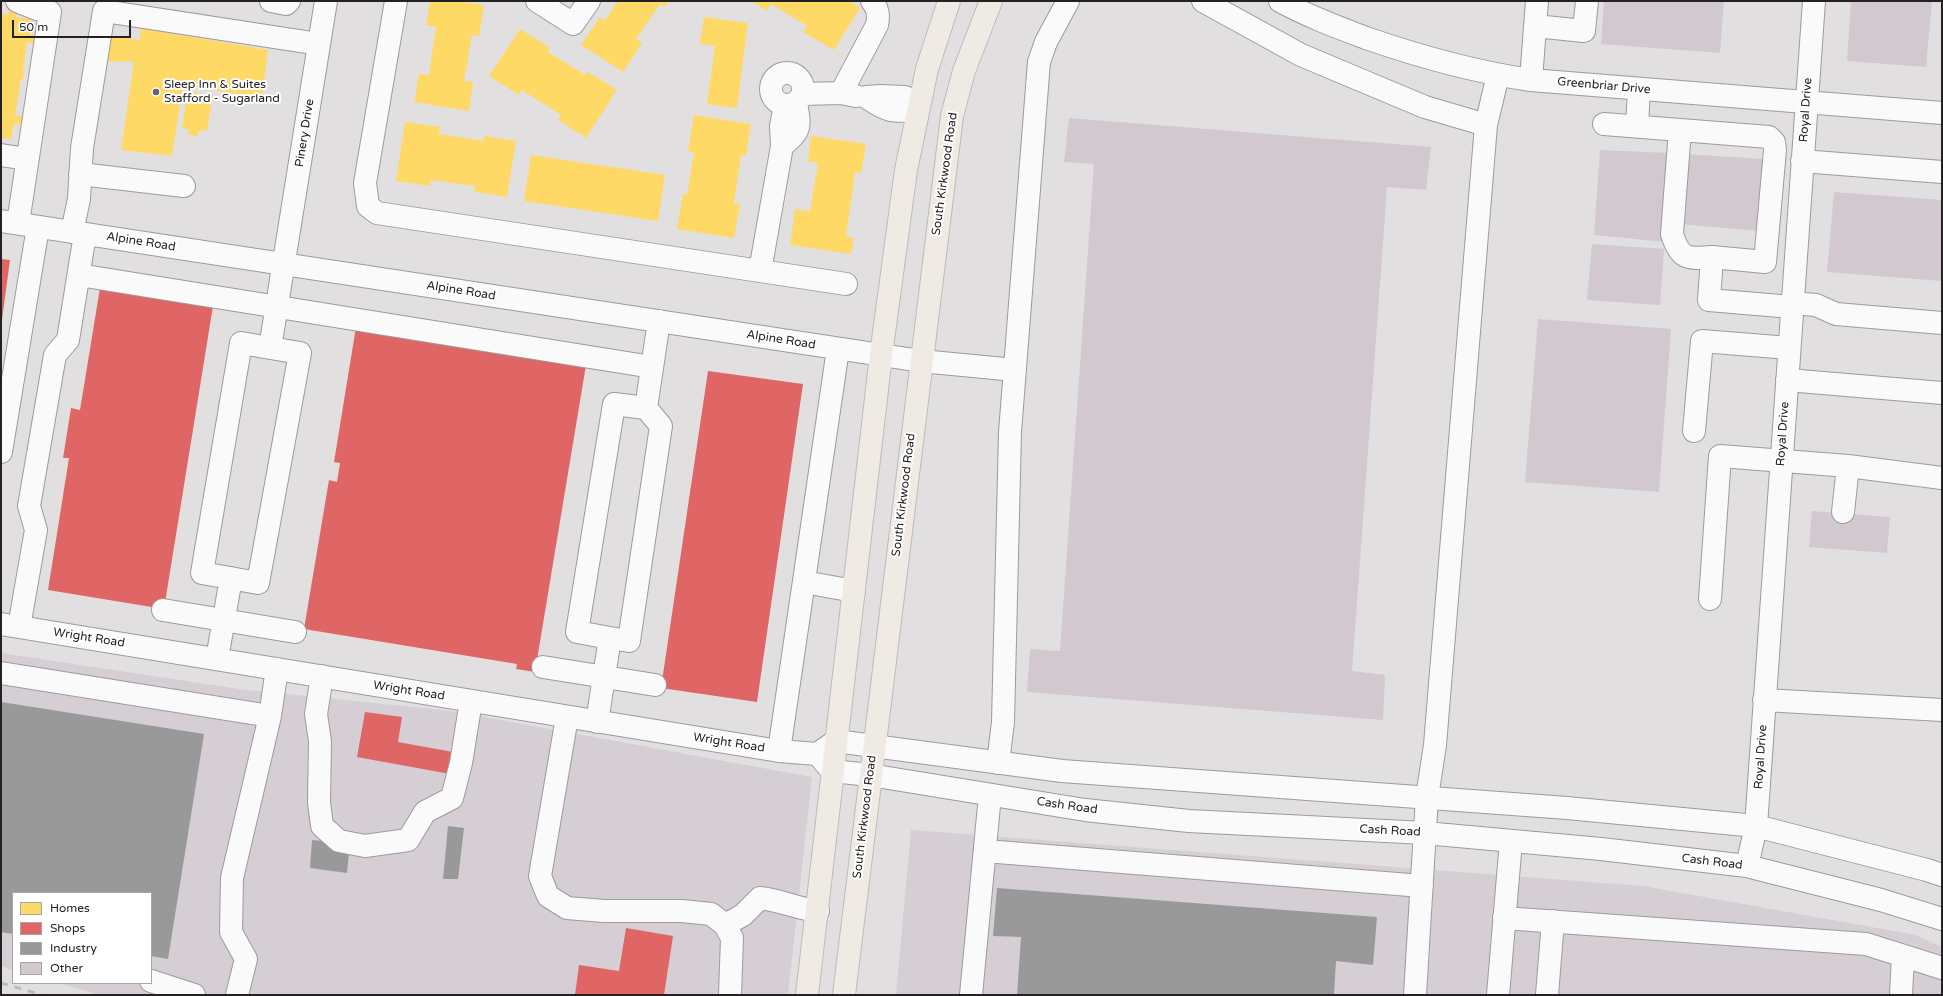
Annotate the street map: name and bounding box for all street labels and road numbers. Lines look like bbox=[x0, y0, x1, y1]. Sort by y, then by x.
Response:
street label: Greenbriar Drive bbox=[1557, 75, 1651, 97]
street label: Royal Drive bbox=[1797, 77, 1815, 143]
street label: Pinery Drive bbox=[293, 98, 317, 168]
street label: South Kirkwood Road bbox=[929, 112, 961, 236]
street label: Alpine Road bbox=[105, 229, 177, 255]
street label: Alpine Road bbox=[425, 278, 497, 304]
street label: Alpine Road bbox=[745, 327, 817, 353]
street label: Royal Drive bbox=[1774, 401, 1792, 467]
street label: South Kirkwood Road bbox=[889, 433, 919, 557]
street label: Wright Road bbox=[52, 625, 126, 651]
street label: Wright Road bbox=[372, 678, 446, 704]
street label: Royal Drive bbox=[1752, 724, 1770, 790]
street label: Wright Road bbox=[692, 730, 766, 756]
street label: South Kirkwood Road bbox=[850, 755, 880, 879]
street label: Cash Road bbox=[1036, 795, 1098, 817]
street label: Cash Road bbox=[1359, 822, 1421, 840]
street label: Cash Road bbox=[1681, 851, 1743, 873]

